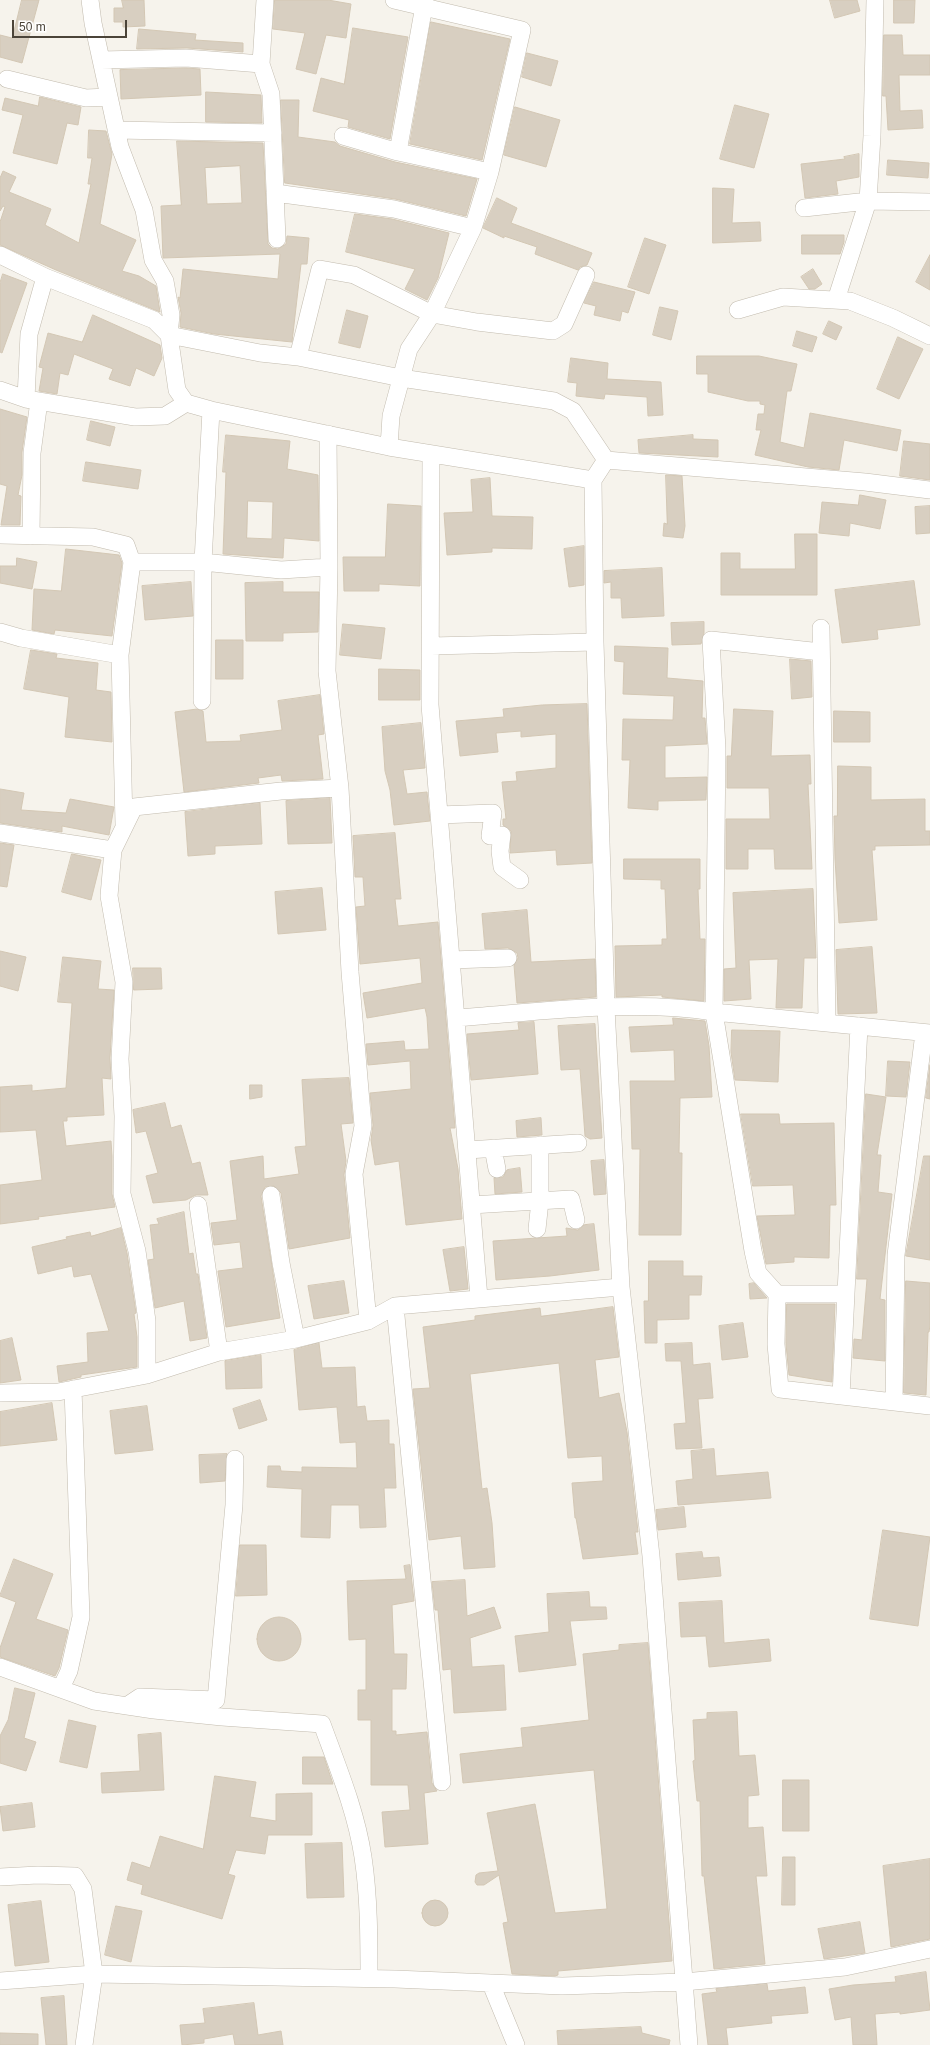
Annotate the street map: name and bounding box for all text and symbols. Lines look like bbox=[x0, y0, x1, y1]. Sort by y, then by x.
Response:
scale bar bbox=[14, 12, 129, 38]
text: 50 m bbox=[19, 20, 46, 34]

